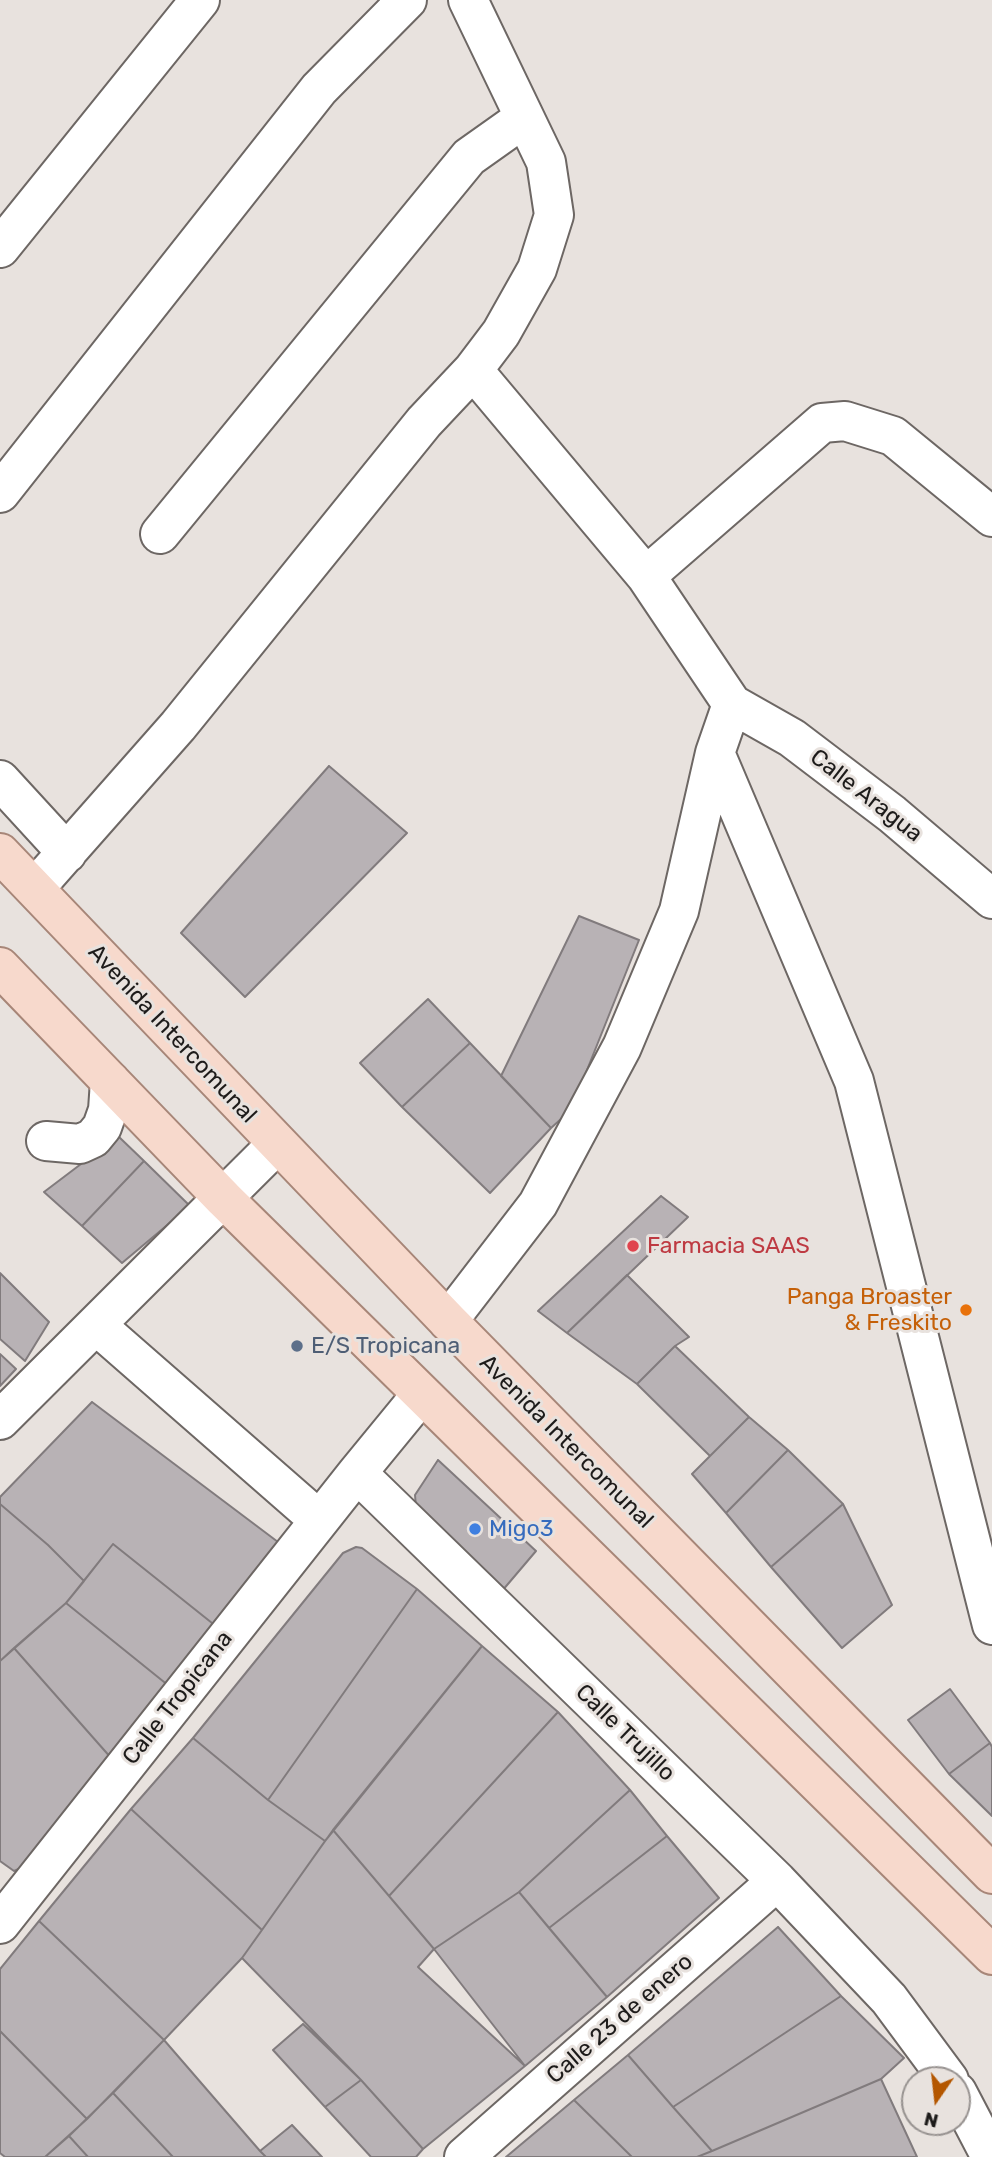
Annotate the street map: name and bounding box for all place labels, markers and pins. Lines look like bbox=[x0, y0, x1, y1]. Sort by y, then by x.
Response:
place label: Farmacia SAAS bbox=[647, 1232, 810, 1260]
marker: Farmacia SAAS bbox=[625, 1238, 641, 1254]
place label: Panga Broaster & Freskito bbox=[787, 1283, 952, 1337]
marker: Panga Broaster & Freskito bbox=[958, 1302, 974, 1318]
place label: E/S Tropicana bbox=[311, 1332, 460, 1360]
marker: E/S Tropicana bbox=[289, 1338, 305, 1354]
place label: Migo3 bbox=[489, 1515, 554, 1543]
marker: Migo3 bbox=[467, 1521, 483, 1537]

